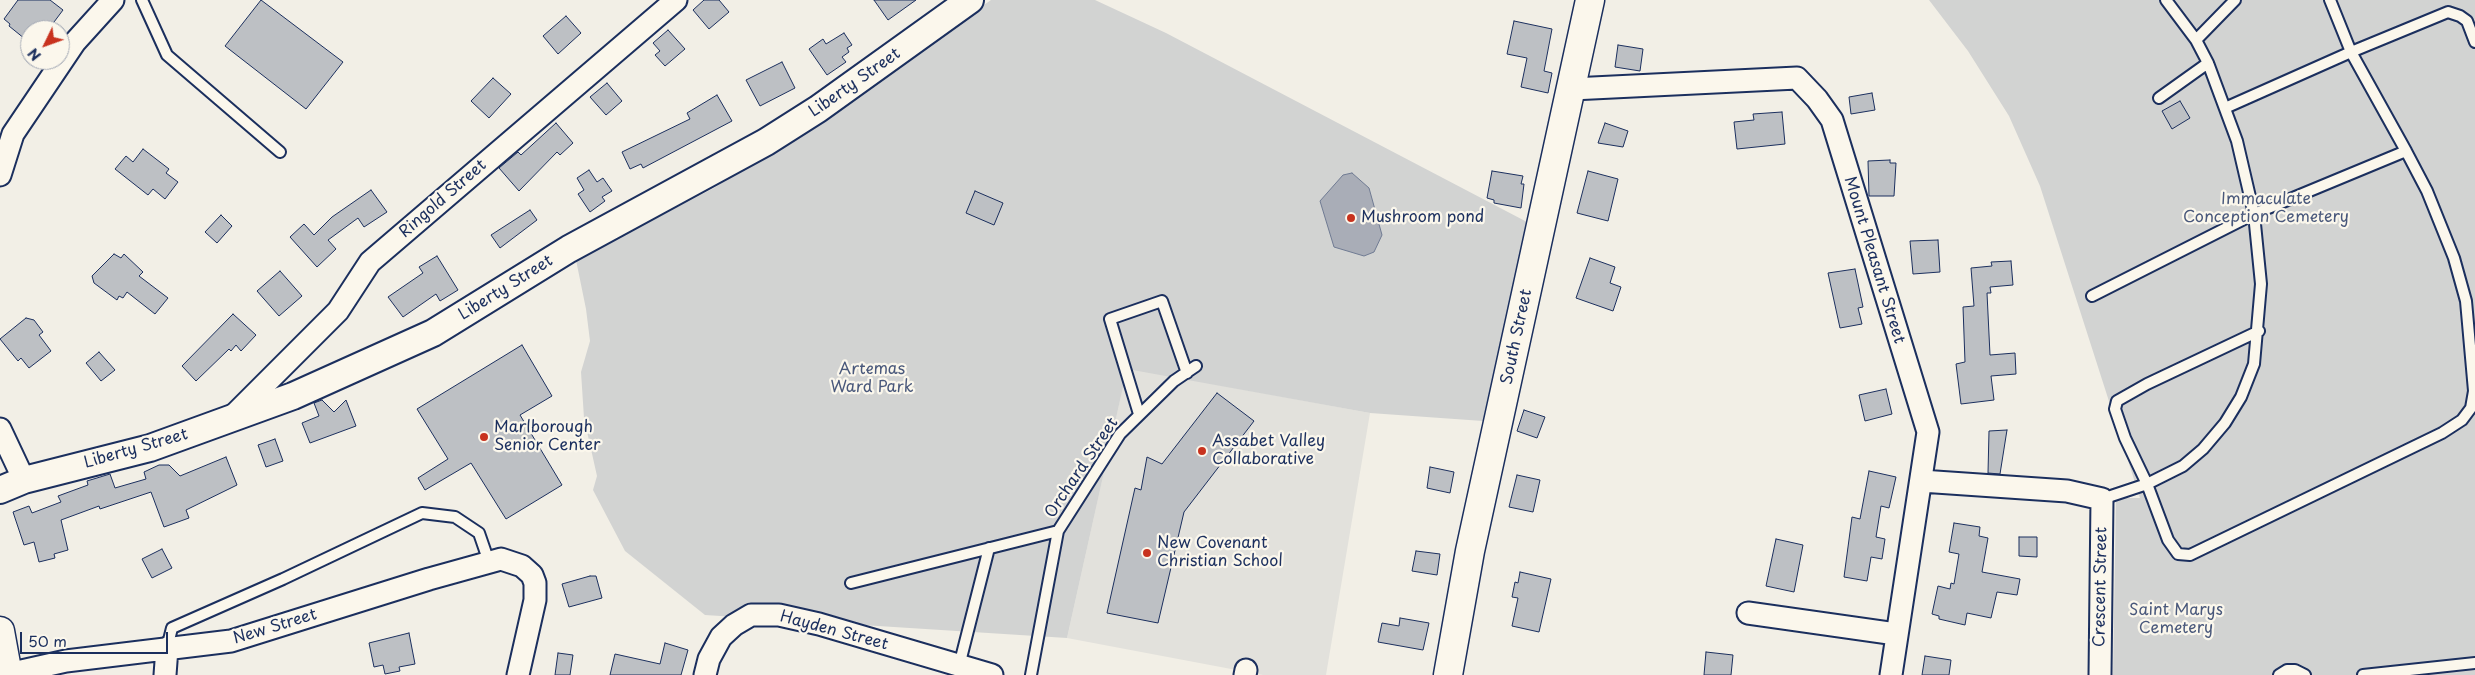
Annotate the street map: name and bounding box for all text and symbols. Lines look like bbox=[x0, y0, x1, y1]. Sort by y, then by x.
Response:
north arrow bbox=[20, 20, 70, 70]
text: N bbox=[23, 44, 46, 66]
street label: Liberty Street bbox=[806, 44, 904, 122]
street label: Ringold Street bbox=[395, 156, 491, 242]
street label: Mount Pleasant Street bbox=[1839, 174, 1909, 346]
park label: Immaculate Conception Cemetery bbox=[2183, 190, 2349, 228]
place label: Mushroom pond bbox=[1361, 208, 1484, 228]
marker: Mushroom pond bbox=[1345, 212, 1357, 224]
street label: Liberty Street bbox=[455, 251, 557, 325]
street label: South Street bbox=[1498, 288, 1536, 386]
park label: Artemas Ward Park bbox=[831, 360, 913, 398]
street label: Orchard Street bbox=[1041, 414, 1123, 522]
place label: Marlborough Senior Center bbox=[494, 418, 600, 456]
street label: Liberty Street bbox=[82, 425, 190, 473]
marker: Marlborough Senior Center bbox=[478, 431, 490, 443]
place label: Assabet Valley Collaborative bbox=[1212, 432, 1325, 470]
marker: Assabet Valley Collaborative bbox=[1196, 445, 1208, 457]
street label: Crescent Street bbox=[2090, 527, 2112, 647]
place label: New Covenant Christian School bbox=[1157, 534, 1283, 572]
marker: New Covenant Christian School bbox=[1141, 547, 1153, 559]
park label: Saint Marys Cemetery bbox=[2129, 601, 2223, 639]
street label: New Street bbox=[231, 605, 319, 649]
street label: Hayden Street bbox=[778, 607, 890, 655]
scale bar bbox=[22, 622, 170, 654]
text: 50 m bbox=[28, 629, 67, 652]

